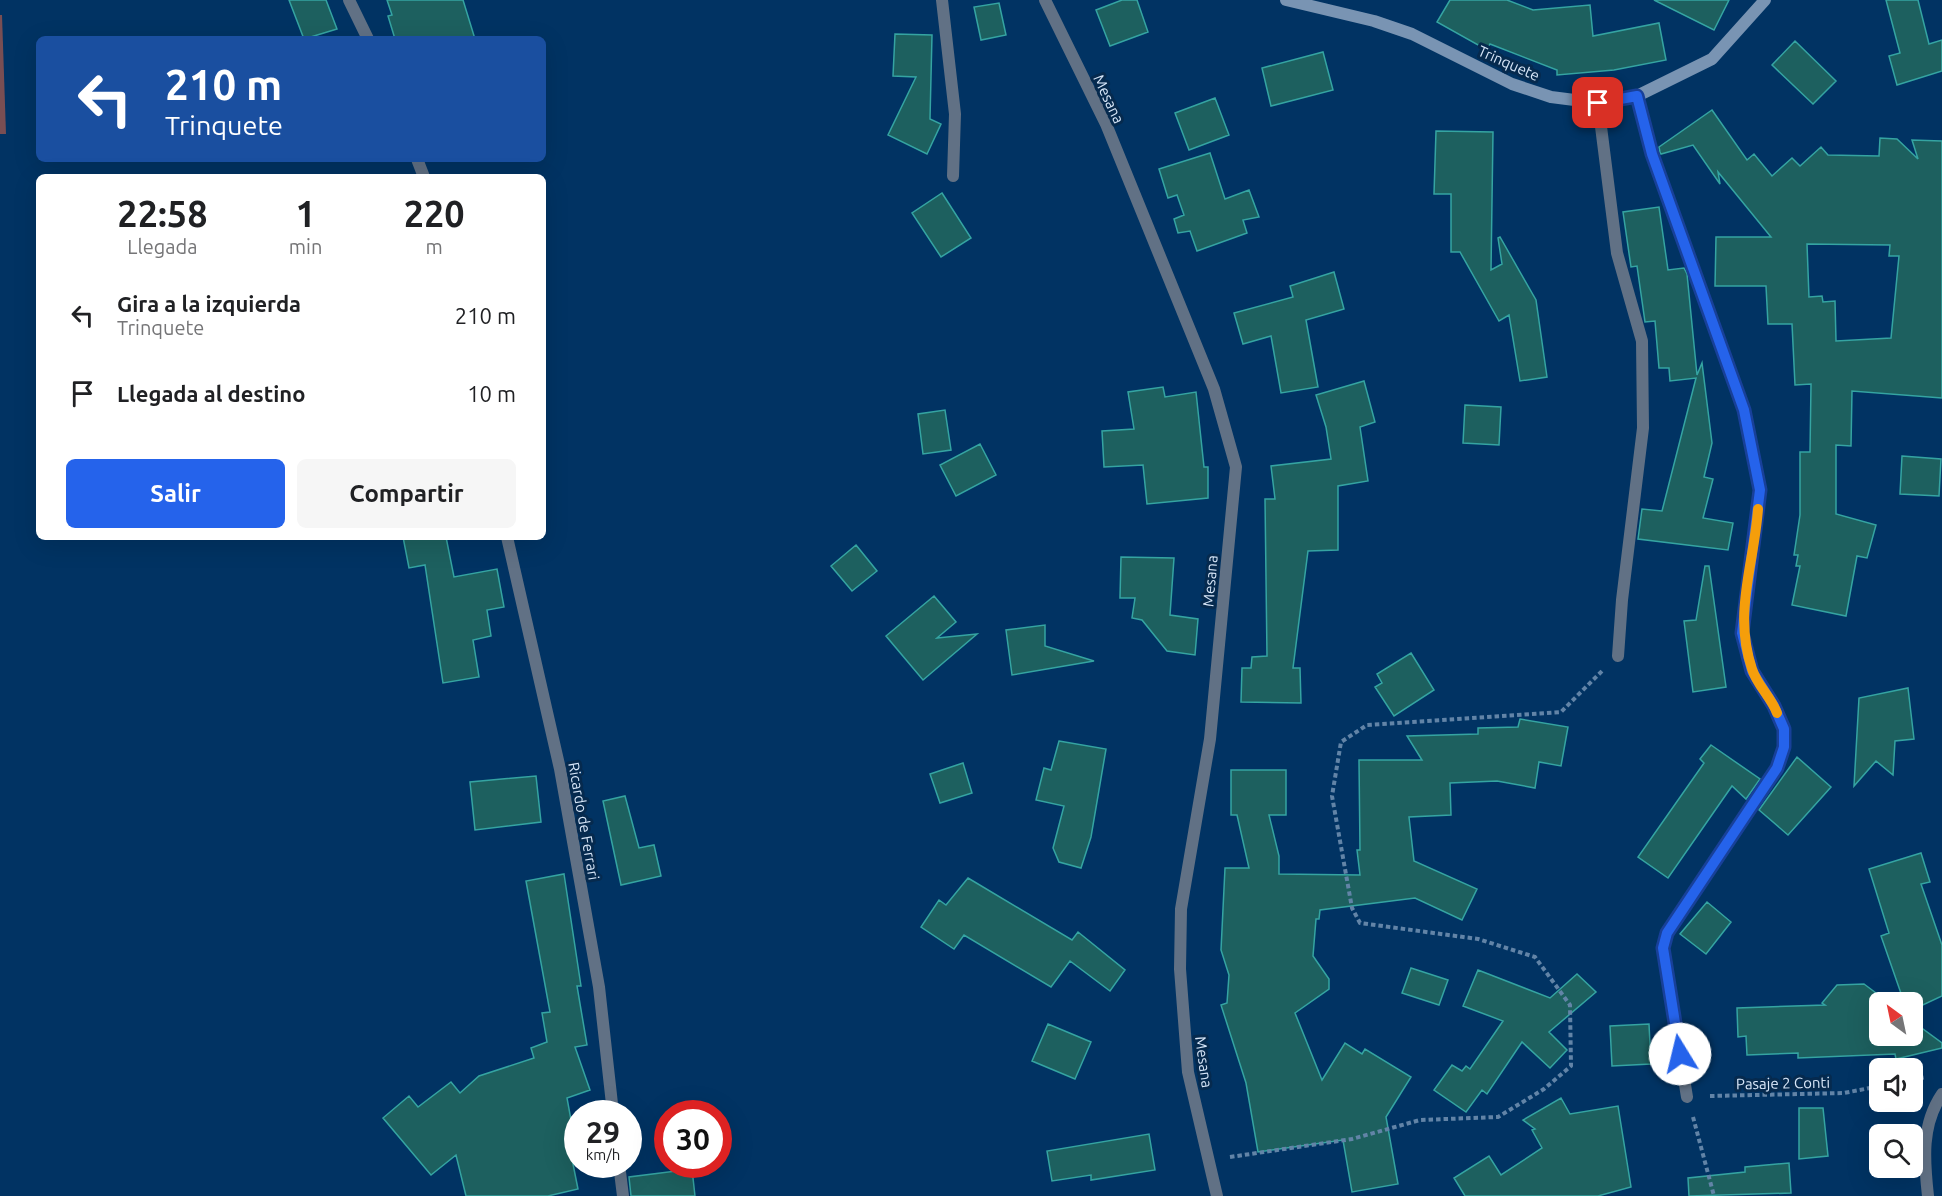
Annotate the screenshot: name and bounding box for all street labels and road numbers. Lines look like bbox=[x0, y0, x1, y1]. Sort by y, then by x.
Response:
street label: Trinquete bbox=[1476, 42, 1542, 84]
street label: Mesana bbox=[1090, 72, 1128, 126]
street label: Mesana bbox=[1199, 554, 1221, 608]
street label: Ricardo de Ferrari bbox=[565, 761, 603, 881]
street label: Mesana bbox=[1192, 1035, 1216, 1089]
street label: Pasaje 2 Conti bbox=[1736, 1074, 1830, 1092]

